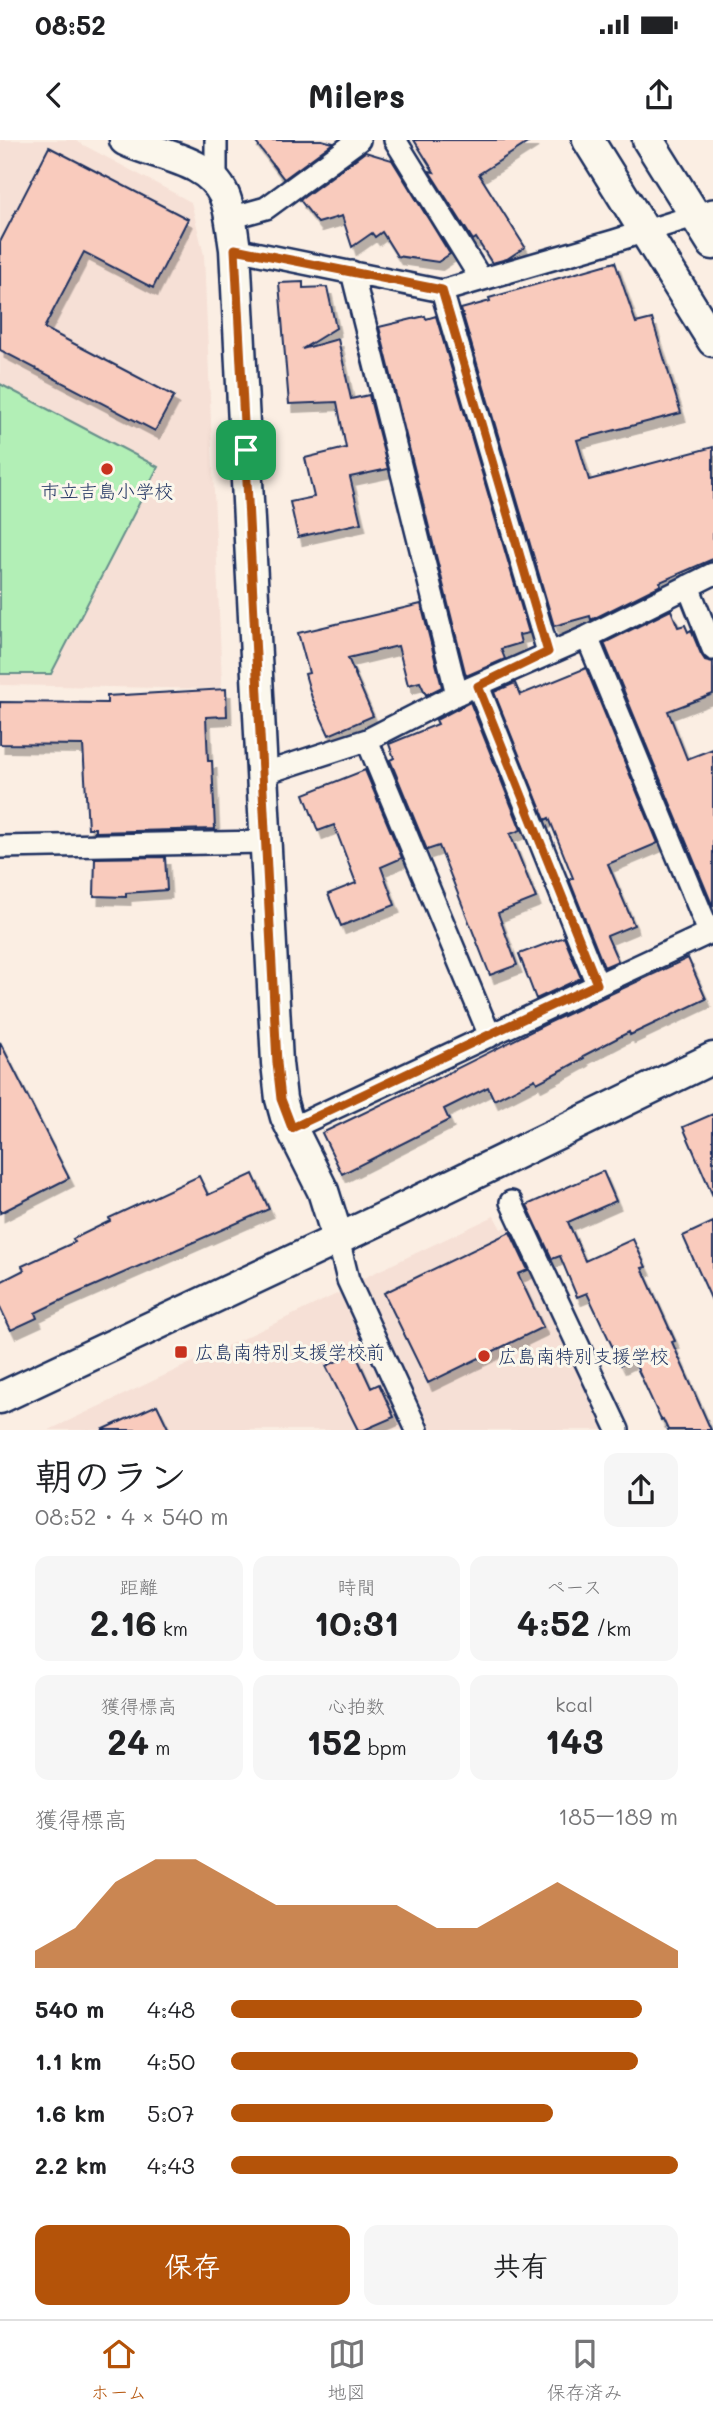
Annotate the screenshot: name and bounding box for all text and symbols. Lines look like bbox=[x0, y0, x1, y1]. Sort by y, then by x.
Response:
text: 08:52 bbox=[35, 8, 106, 42]
text: Milers bbox=[308, 74, 405, 116]
icon: back bbox=[35, 76, 73, 114]
icon: share bbox=[640, 76, 678, 114]
pin bbox=[216, 420, 276, 480]
icon: arrive bbox=[227, 431, 265, 469]
marker: 市立吉島小学校 bbox=[99, 461, 115, 477]
place label: 市立吉島小学校 bbox=[40, 478, 174, 503]
place label: 広島南特別支援学校前 bbox=[195, 1339, 385, 1364]
place label: 広島南特別支援学校 bbox=[498, 1343, 669, 1368]
marker: 広島南特別支援学校前 bbox=[173, 1344, 189, 1360]
marker: 広島南特別支援学校 bbox=[476, 1348, 492, 1364]
text: 朝のラン bbox=[35, 1450, 187, 1500]
button: share bbox=[604, 1453, 678, 1527]
text: 08:52 · 4 × 540 m bbox=[35, 1501, 229, 1531]
text: 距離 bbox=[120, 1574, 158, 1599]
text: 時間 bbox=[337, 1574, 376, 1599]
text: ペース bbox=[546, 1574, 602, 1599]
text: 2.16 bbox=[90, 1599, 157, 1645]
text: 10:31 bbox=[314, 1599, 399, 1645]
text: 4:52 bbox=[517, 1599, 590, 1645]
text: km bbox=[157, 1616, 188, 1641]
text: /km bbox=[590, 1616, 631, 1641]
text: kcal bbox=[555, 1692, 593, 1717]
text: 獲得標高 bbox=[101, 1693, 177, 1718]
text: 心拍数 bbox=[328, 1693, 385, 1718]
text: 143 bbox=[545, 1717, 604, 1763]
text: 24 bbox=[107, 1718, 149, 1764]
text: 152 bbox=[306, 1718, 362, 1764]
text: m bbox=[149, 1735, 170, 1760]
text: bpm bbox=[362, 1735, 407, 1760]
text: 185–189 m bbox=[558, 1801, 678, 1831]
text: 獲得標高 bbox=[35, 1804, 127, 1834]
text: 540 m bbox=[35, 1994, 104, 2024]
text: 4:48 bbox=[147, 1994, 195, 2024]
text: 1.1 km bbox=[35, 2046, 101, 2076]
text: 4:50 bbox=[147, 2046, 195, 2076]
text: 1.6 km bbox=[35, 2098, 105, 2128]
text: 5:07 bbox=[147, 2098, 195, 2128]
text: 2.2 km bbox=[35, 2150, 107, 2180]
text: 4:43 bbox=[147, 2150, 195, 2180]
button: 保存 bbox=[35, 2225, 350, 2305]
button: 共有 bbox=[364, 2225, 678, 2305]
tab: ホーム bbox=[90, 2335, 147, 2404]
tab: 地図 bbox=[328, 2335, 366, 2404]
tab: 保存済み bbox=[547, 2335, 623, 2404]

